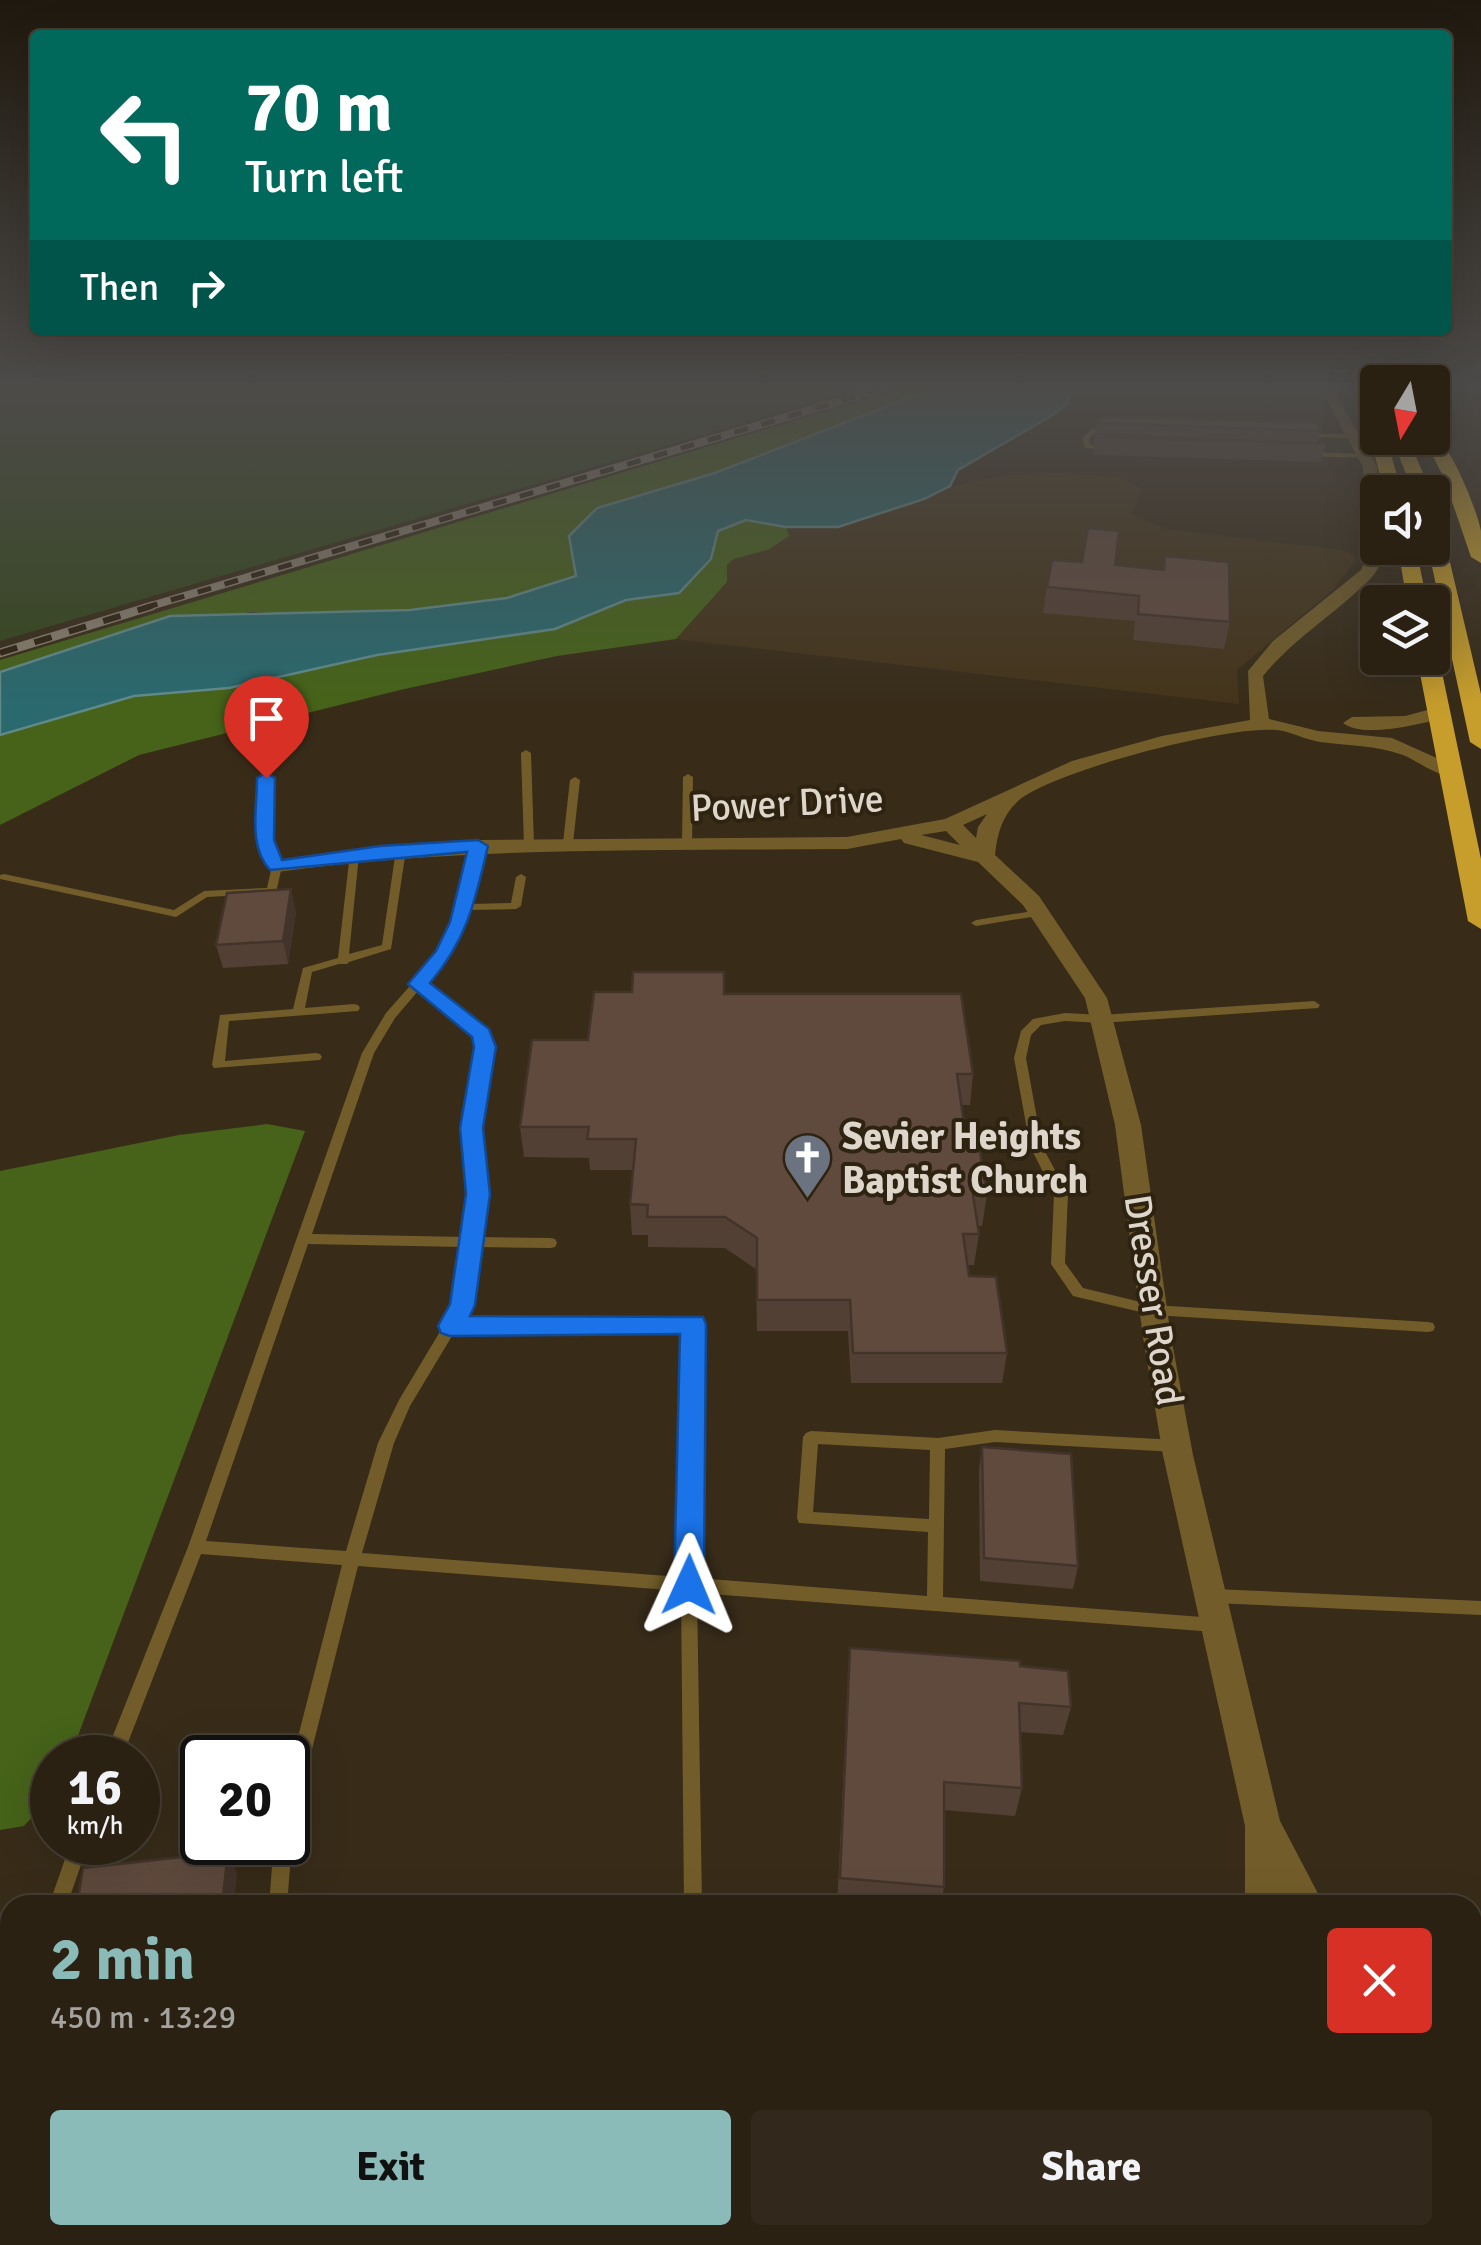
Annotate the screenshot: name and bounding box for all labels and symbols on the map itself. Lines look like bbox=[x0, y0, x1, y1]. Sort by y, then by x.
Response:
north arrow bbox=[1360, 365, 1450, 455]
pin bbox=[224, 676, 309, 779]
street label: Power Drive bbox=[689, 775, 885, 832]
place label: Sevier Heights Baptist Church bbox=[842, 1113, 1088, 1204]
church icon: Sevier Heights Baptist Church bbox=[781, 1132, 833, 1200]
street label: Dresser Road bbox=[1114, 1191, 1193, 1409]
position arrow bbox=[637, 1533, 741, 1637]
speed limit sign: 20 bbox=[180, 1735, 310, 1865]

